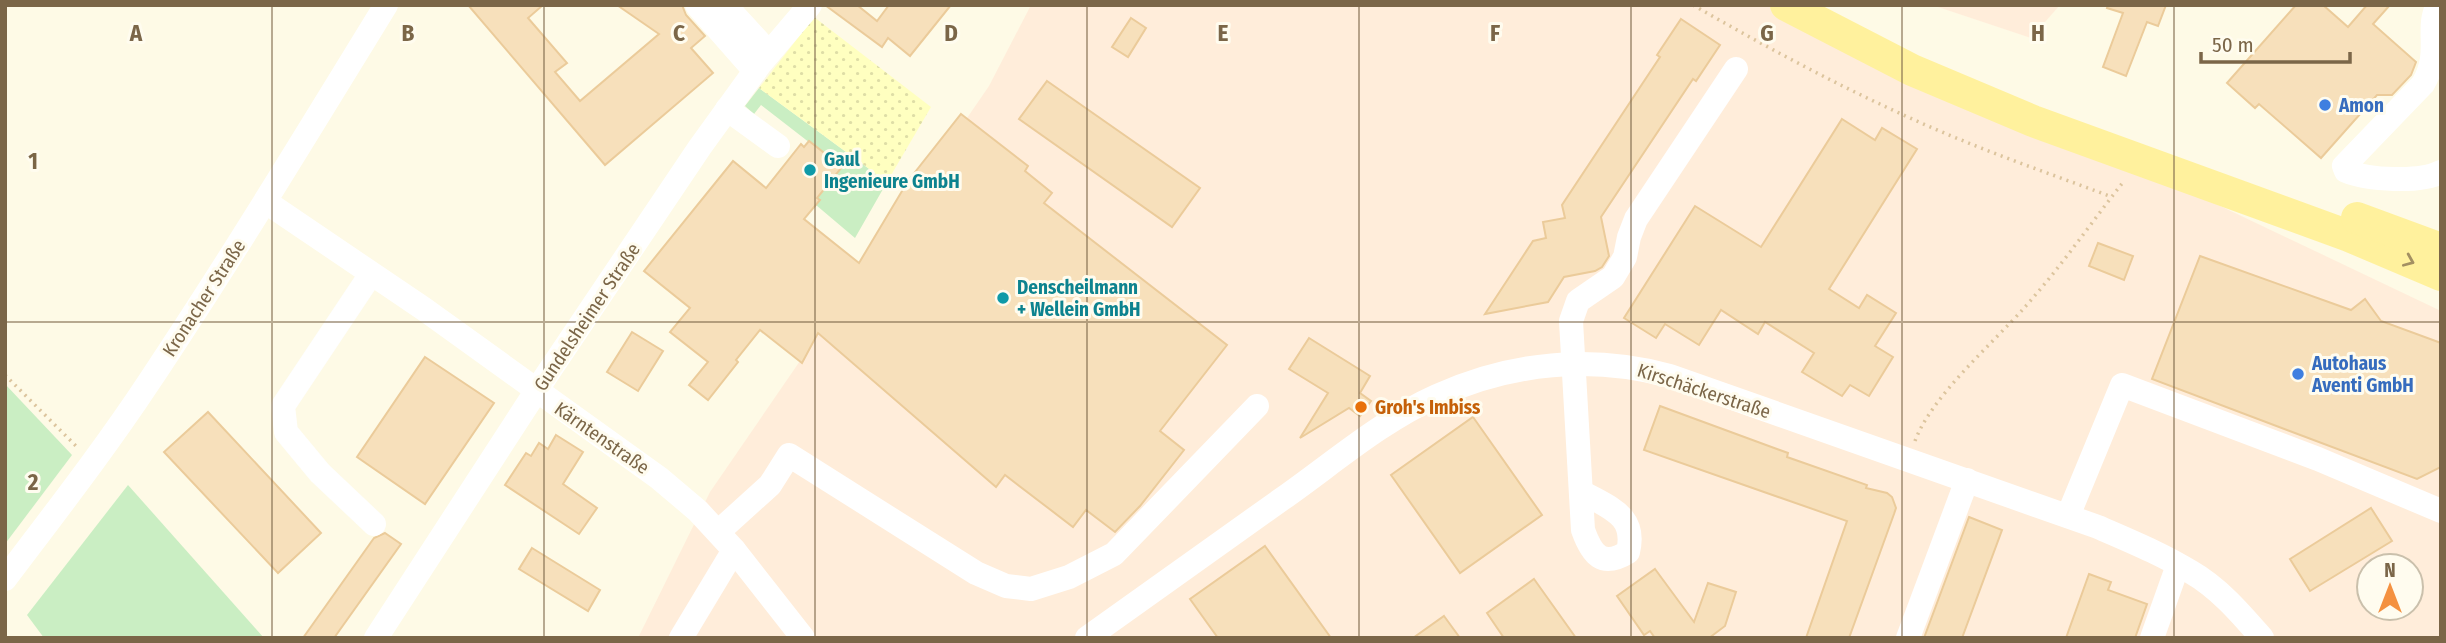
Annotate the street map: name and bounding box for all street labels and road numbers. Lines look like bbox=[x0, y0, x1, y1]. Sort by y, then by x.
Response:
street label: Kronacher Straße bbox=[158, 235, 250, 361]
street label: Gundelsheimer Straße bbox=[529, 239, 645, 395]
street label: Kirschäckerstraße bbox=[1635, 359, 1773, 423]
street label: Kärntenstraße bbox=[550, 397, 654, 479]

